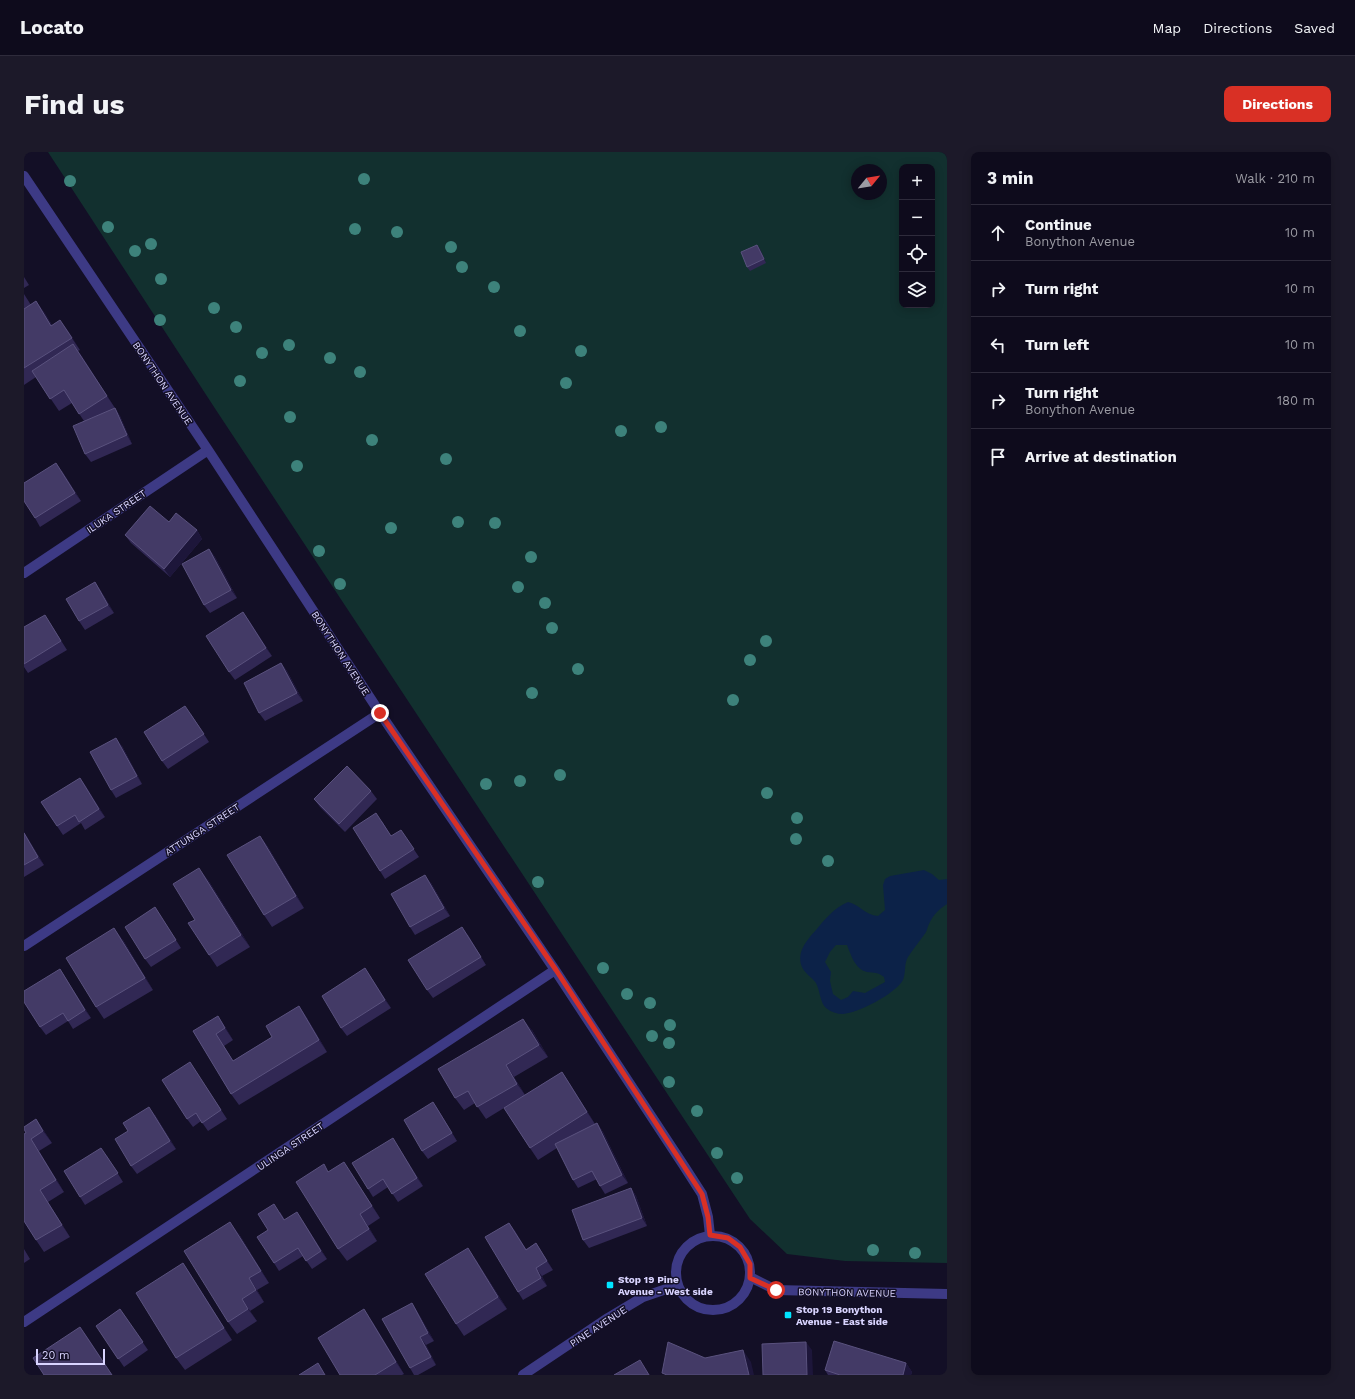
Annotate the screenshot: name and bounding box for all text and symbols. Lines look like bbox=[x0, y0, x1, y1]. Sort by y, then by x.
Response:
text: Locato bbox=[20, 16, 84, 39]
text: Map bbox=[1153, 20, 1181, 36]
text: Directions bbox=[1203, 20, 1272, 36]
text: Saved bbox=[1294, 20, 1335, 36]
button: Directions bbox=[1224, 86, 1331, 122]
text: Find us bbox=[24, 88, 124, 121]
north arrow bbox=[851, 164, 887, 200]
map controls bbox=[899, 164, 935, 308]
button: + bbox=[899, 164, 935, 200]
text: 3 min bbox=[987, 168, 1033, 188]
text: Walk · 210 m bbox=[1235, 171, 1315, 186]
button: − bbox=[899, 200, 935, 236]
text: Continue bbox=[1025, 216, 1092, 234]
icon: ahead bbox=[987, 222, 1009, 244]
text: 10 m bbox=[1285, 225, 1315, 240]
text: Bonython Avenue bbox=[1025, 234, 1135, 249]
button: locate bbox=[899, 236, 935, 272]
button: layers bbox=[899, 272, 935, 308]
icon: right bbox=[987, 278, 1009, 300]
text: Turn right bbox=[1025, 280, 1098, 298]
text: 10 m bbox=[1285, 281, 1315, 296]
icon: left bbox=[987, 334, 1009, 356]
text: Turn left bbox=[1025, 336, 1089, 354]
text: 10 m bbox=[1285, 337, 1315, 352]
street label: BONYTHON AVENUE bbox=[131, 340, 195, 427]
text: Turn right bbox=[1025, 384, 1098, 402]
icon: right bbox=[987, 390, 1009, 412]
text: 180 m bbox=[1277, 393, 1315, 408]
text: Bonython Avenue bbox=[1025, 402, 1135, 417]
icon: arrive bbox=[987, 446, 1009, 468]
text: Arrive at destination bbox=[1025, 448, 1177, 466]
street label: ILUKA STREET bbox=[84, 487, 148, 535]
street label: BONYTHON AVENUE bbox=[309, 609, 372, 697]
route end bbox=[371, 704, 389, 722]
street label: ATTUNGA STREET bbox=[163, 801, 242, 858]
street label: ULINGA STREET bbox=[255, 1120, 326, 1173]
place label: Stop 19 Pine Avenue - West side bbox=[618, 1274, 713, 1297]
marker: Stop 19 Pine Avenue - West side bbox=[605, 1280, 615, 1290]
route start bbox=[767, 1281, 785, 1299]
street label: BONYTHON AVENUE bbox=[798, 1286, 896, 1299]
street label: PINE AVENUE bbox=[568, 1304, 629, 1349]
place label: Stop 19 Bonython Avenue - East side bbox=[796, 1304, 888, 1327]
marker: Stop 19 Bonython Avenue - East side bbox=[783, 1310, 793, 1320]
scale bar bbox=[36, 1347, 105, 1366]
text: 20 m bbox=[42, 1349, 70, 1362]

